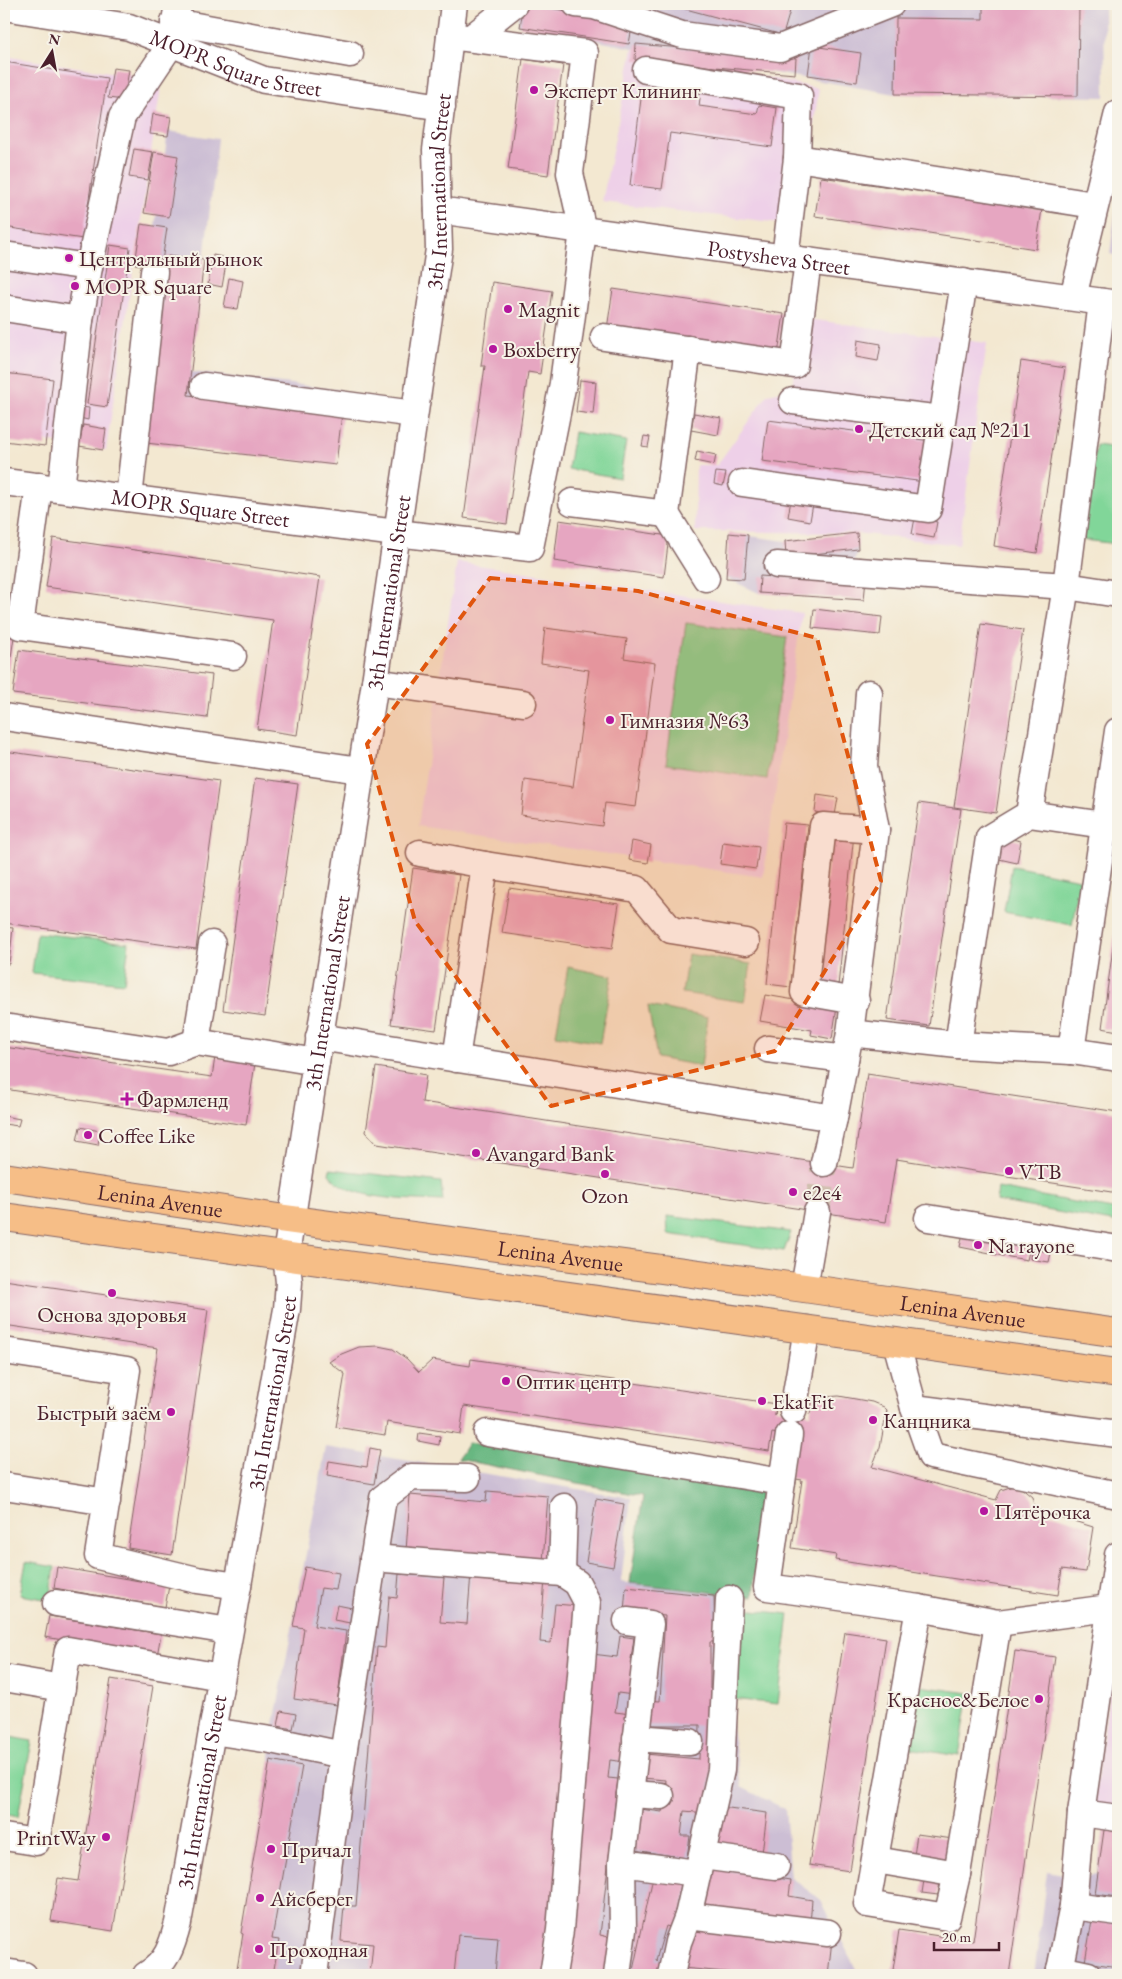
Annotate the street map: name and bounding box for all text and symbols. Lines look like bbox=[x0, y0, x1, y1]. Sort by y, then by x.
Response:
street label: MOPR Square Street bbox=[145, 23, 324, 104]
north arrow bbox=[28, 28, 78, 78]
text: N bbox=[47, 29, 62, 49]
place label: Эксперт Клининг bbox=[544, 76, 701, 105]
marker: Эксперт Клининг bbox=[528, 84, 540, 96]
street label: 3th International Street bbox=[419, 92, 458, 292]
street label: Postysheva Street bbox=[706, 233, 852, 282]
place label: Центральный рынок bbox=[79, 244, 263, 273]
marker: Центральный рынок bbox=[63, 252, 75, 264]
place label: MOPR Square bbox=[85, 272, 212, 301]
marker: MOPR Square bbox=[69, 280, 81, 292]
place label: Magnit bbox=[518, 295, 580, 324]
marker: Magnit bbox=[502, 303, 514, 315]
place label: Boxberry bbox=[503, 335, 580, 364]
marker: Boxberry bbox=[487, 343, 499, 355]
place label: Детский сад №211 bbox=[869, 415, 1031, 444]
marker: Детский сад №211 bbox=[853, 423, 865, 435]
street label: MOPR Square Street bbox=[109, 482, 291, 534]
street label: 3th International Street bbox=[360, 493, 417, 693]
place label: Гимназия №63 bbox=[620, 706, 749, 735]
marker: Гимназия №63 bbox=[604, 714, 616, 726]
street label: 3th International Street bbox=[298, 893, 357, 1093]
place label: Фармленд bbox=[137, 1085, 228, 1114]
marker: Фармленд bbox=[121, 1093, 133, 1105]
place label: Coffee Like bbox=[98, 1121, 196, 1150]
marker: Coffee Like bbox=[82, 1129, 94, 1141]
place label: Avangard Bank bbox=[485, 1139, 615, 1168]
marker: Avangard Bank bbox=[470, 1147, 482, 1159]
place label: VTB bbox=[1019, 1157, 1062, 1186]
marker: VTB bbox=[1003, 1165, 1015, 1177]
marker: Ozon bbox=[599, 1168, 611, 1180]
street label: Lenina Avenue bbox=[95, 1177, 225, 1225]
place label: е2е4 bbox=[803, 1178, 842, 1207]
place label: Ozon bbox=[581, 1181, 629, 1210]
marker: е2е4 bbox=[787, 1186, 799, 1198]
place label: Na rayone bbox=[988, 1231, 1075, 1260]
street label: Lenina Avenue bbox=[496, 1233, 625, 1279]
marker: Na rayone bbox=[972, 1239, 984, 1251]
marker: Основа здоровья bbox=[106, 1287, 118, 1299]
street label: Lenina Avenue bbox=[898, 1288, 1028, 1335]
street label: 3th International Street bbox=[241, 1295, 303, 1493]
place label: Основа здоровья bbox=[37, 1300, 187, 1329]
place label: Оптик центр bbox=[516, 1367, 631, 1396]
marker: Оптик центр bbox=[500, 1375, 512, 1387]
place label: EkatFit bbox=[772, 1387, 834, 1416]
marker: EkatFit bbox=[756, 1395, 768, 1407]
place label: Быстрый заём bbox=[36, 1398, 161, 1427]
marker: Быстрый заём bbox=[165, 1406, 177, 1418]
place label: Канцника bbox=[883, 1406, 971, 1435]
marker: Канцника bbox=[867, 1414, 879, 1426]
place label: Пятёрочка bbox=[994, 1497, 1091, 1526]
marker: Пятёрочка bbox=[978, 1505, 990, 1517]
place label: Красное&Белое bbox=[887, 1685, 1029, 1714]
street label: 3th International Street bbox=[170, 1692, 233, 1892]
marker: Красное&Белое bbox=[1033, 1693, 1045, 1705]
place label: PrintWay bbox=[16, 1823, 96, 1852]
marker: PrintWay bbox=[100, 1831, 112, 1843]
place label: Причал bbox=[281, 1835, 352, 1864]
marker: Причал bbox=[265, 1843, 277, 1855]
place label: Айсберег bbox=[269, 1884, 353, 1913]
marker: Айсберег bbox=[254, 1892, 266, 1904]
scale bar bbox=[934, 1919, 1000, 1951]
text: 20 m bbox=[942, 1927, 971, 1946]
place label: Проходная bbox=[269, 1935, 368, 1964]
marker: Проходная bbox=[253, 1943, 265, 1955]

